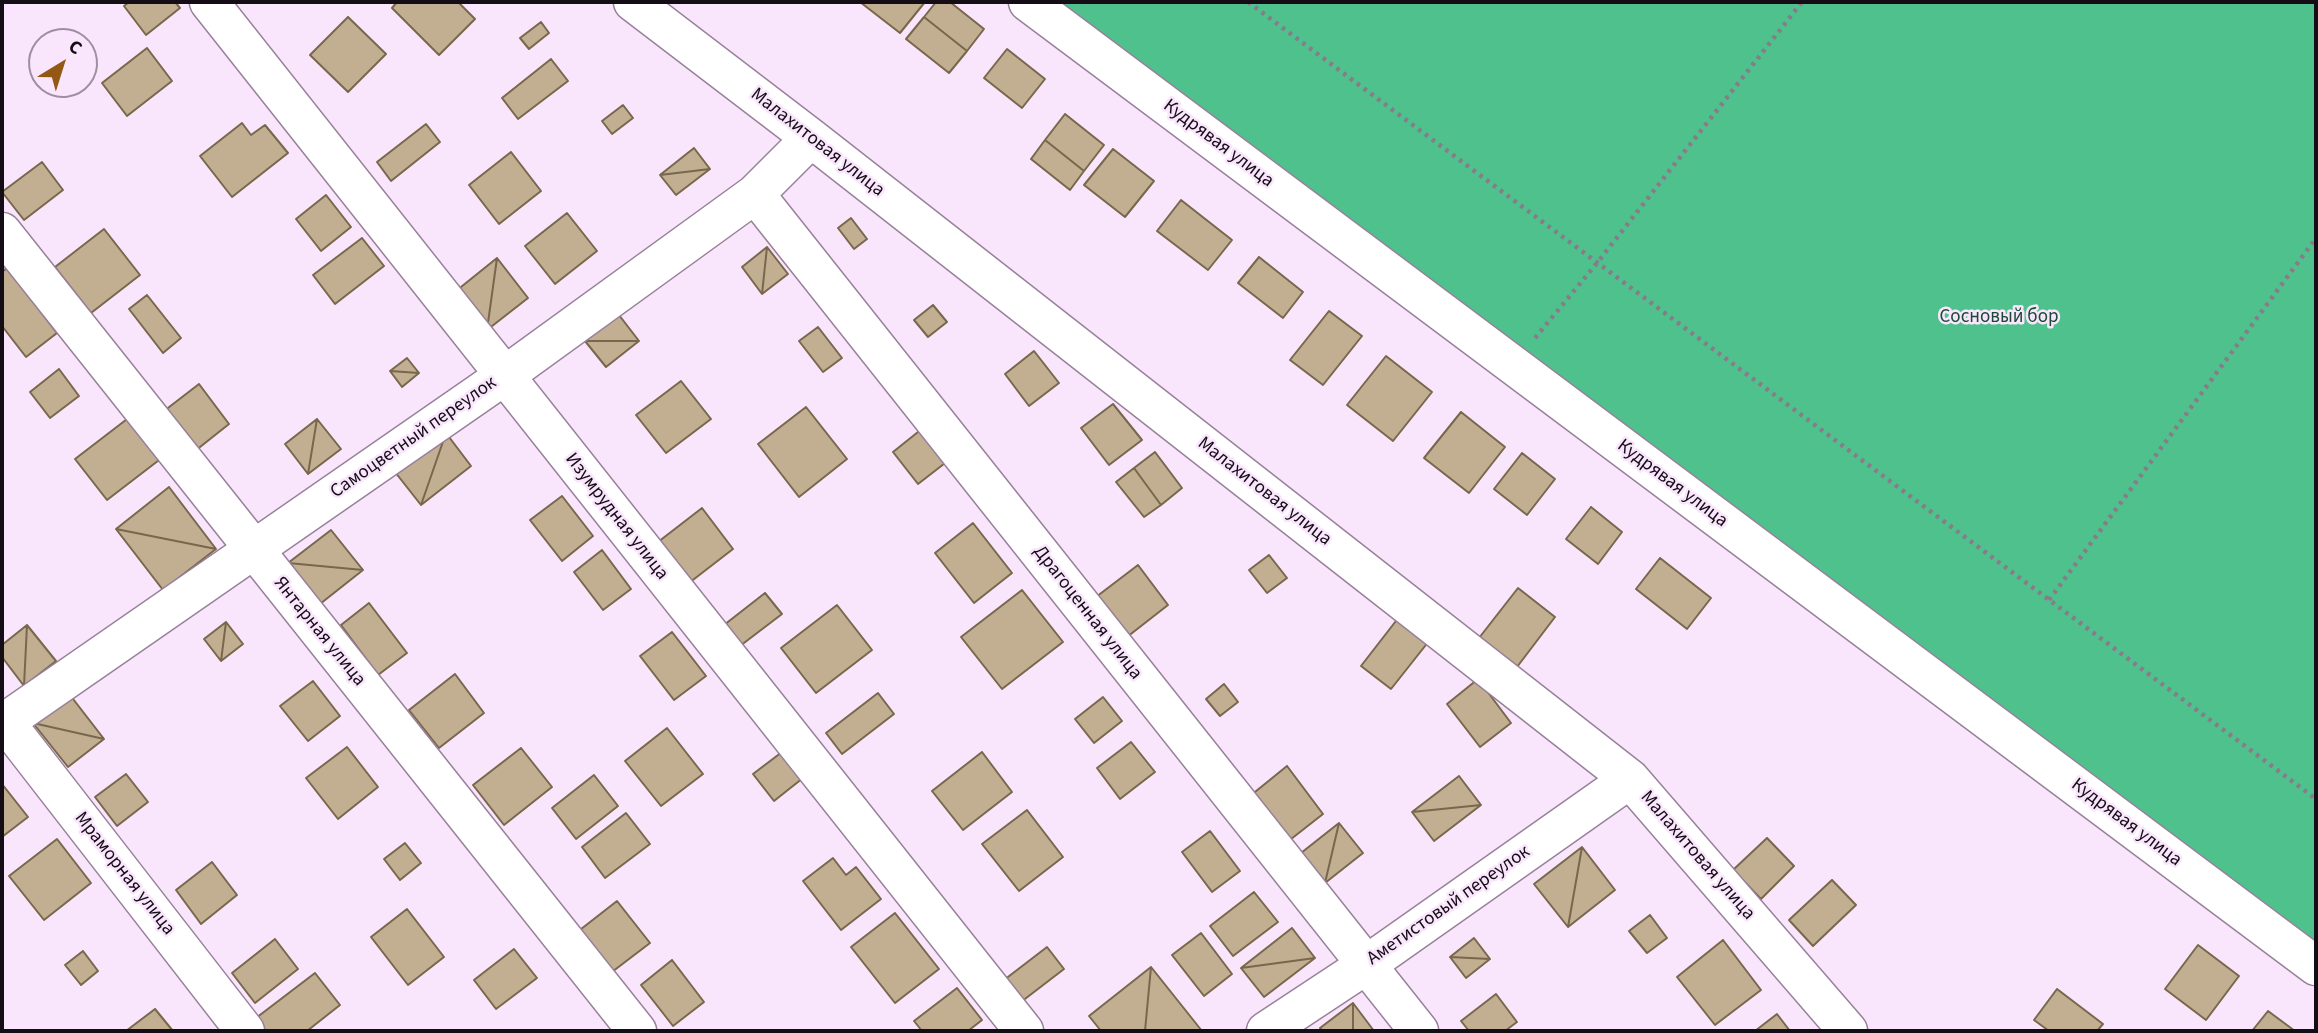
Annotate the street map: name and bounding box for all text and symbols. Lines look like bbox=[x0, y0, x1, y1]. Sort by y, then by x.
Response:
north arrow bbox=[28, 28, 98, 98]
text: С bbox=[62, 34, 88, 62]
street label: Малахитовая улица bbox=[745, 84, 889, 202]
street label: Кудрявая улица bbox=[1158, 95, 1278, 193]
park label: Сосновый бор bbox=[1940, 307, 2058, 329]
street label: Самоцветный переулок bbox=[327, 372, 501, 504]
street label: Малахитовая улица bbox=[1192, 433, 1336, 551]
street label: Кудрявая улица bbox=[1612, 435, 1732, 533]
street label: Изумрудная улица bbox=[559, 449, 673, 585]
street label: Драгоценная улица bbox=[1028, 541, 1146, 685]
street label: Янтарная улица bbox=[268, 573, 370, 691]
street label: Кудрявая улица bbox=[2066, 774, 2186, 872]
street label: Малахитовая улица bbox=[1635, 787, 1759, 925]
street label: Мраморная улица bbox=[69, 808, 179, 940]
street label: Аметистовый переулок bbox=[1363, 841, 1535, 971]

